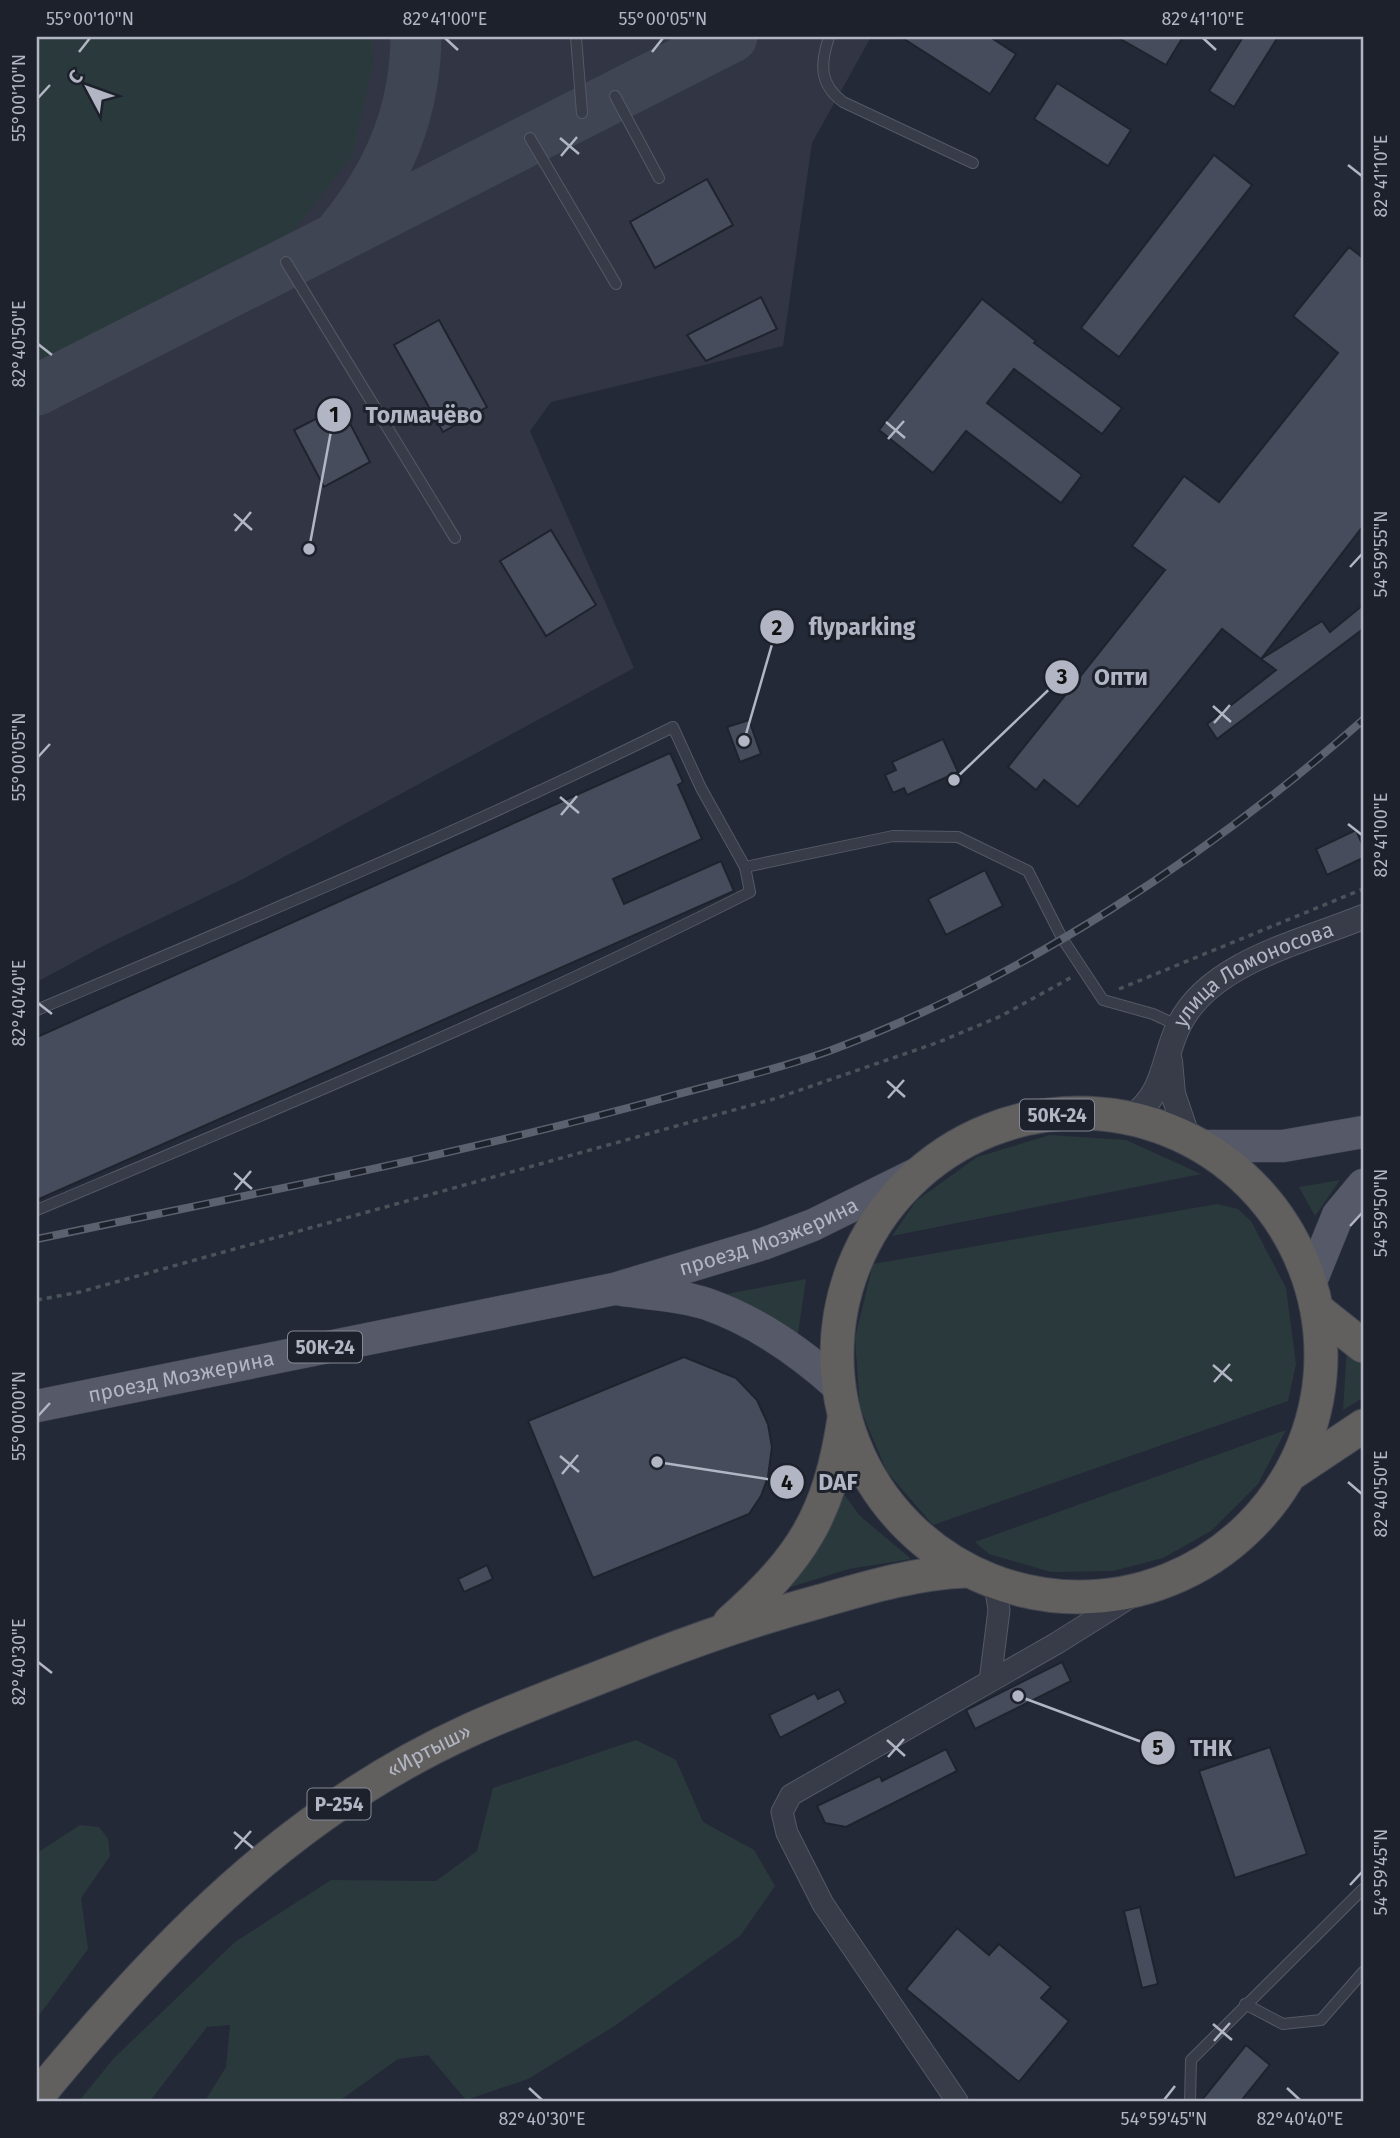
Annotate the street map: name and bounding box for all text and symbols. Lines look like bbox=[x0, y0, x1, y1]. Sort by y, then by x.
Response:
text: 55°00'10"N bbox=[46, 8, 134, 30]
text: 82°41'00"E bbox=[403, 8, 487, 30]
text: 55°00'05"N bbox=[619, 8, 707, 30]
text: 82°41'10"E bbox=[1162, 8, 1244, 30]
north arrow bbox=[52, 52, 122, 122]
text: 55°00'10"N bbox=[8, 54, 30, 142]
text: С bbox=[63, 65, 88, 89]
text: 82°41'10"E bbox=[1370, 135, 1392, 217]
text: 82°40'50"E bbox=[8, 300, 30, 388]
callout: Толмачёво bbox=[316, 393, 496, 437]
text: Толмачёво bbox=[366, 401, 482, 429]
text: 1 bbox=[329, 402, 339, 428]
text: 54°59'55"N bbox=[1370, 510, 1392, 598]
callout: flyparking bbox=[759, 605, 929, 649]
text: flyparking bbox=[809, 613, 916, 641]
text: 2 bbox=[772, 615, 783, 641]
callout: Опти bbox=[1045, 655, 1162, 699]
text: Опти bbox=[1094, 663, 1148, 691]
text: 3 bbox=[1056, 664, 1068, 690]
text: 55°00'05"N bbox=[8, 713, 30, 801]
text: 82°41'00"E bbox=[1370, 793, 1392, 877]
street label: улица Ломоносова bbox=[1167, 916, 1337, 1032]
text: 82°40'40"E bbox=[8, 960, 30, 1046]
road number: 50К-24 bbox=[1020, 1100, 1094, 1130]
text: 54°59'50"N bbox=[1370, 1169, 1392, 1257]
street label: проезд Мозжерина bbox=[676, 1192, 862, 1282]
road number: 50К-24 bbox=[288, 1331, 362, 1362]
street label: проезд Мозжерина bbox=[86, 1345, 276, 1408]
text: 55°00'00"N bbox=[8, 1371, 30, 1461]
text: 82°40'50"E bbox=[1370, 1450, 1392, 1538]
callout: DAF bbox=[769, 1460, 872, 1504]
text: DAF bbox=[818, 1468, 858, 1496]
text: 4 bbox=[781, 1470, 793, 1496]
text: 82°40'30"E bbox=[8, 1618, 30, 1706]
street label: «Иртыш» bbox=[382, 1718, 475, 1784]
callout: ТНК bbox=[1141, 1726, 1246, 1770]
text: ТНК bbox=[1190, 1734, 1233, 1762]
text: 5 bbox=[1152, 1735, 1164, 1761]
road number: Р-254 bbox=[308, 1788, 370, 1820]
text: 54°59'45"N bbox=[1370, 1829, 1392, 1915]
text: 82°40'30"E bbox=[498, 2108, 586, 2130]
text: 54°59'45"N bbox=[1121, 2108, 1207, 2130]
text: 82°40'40"E bbox=[1257, 2108, 1343, 2130]

